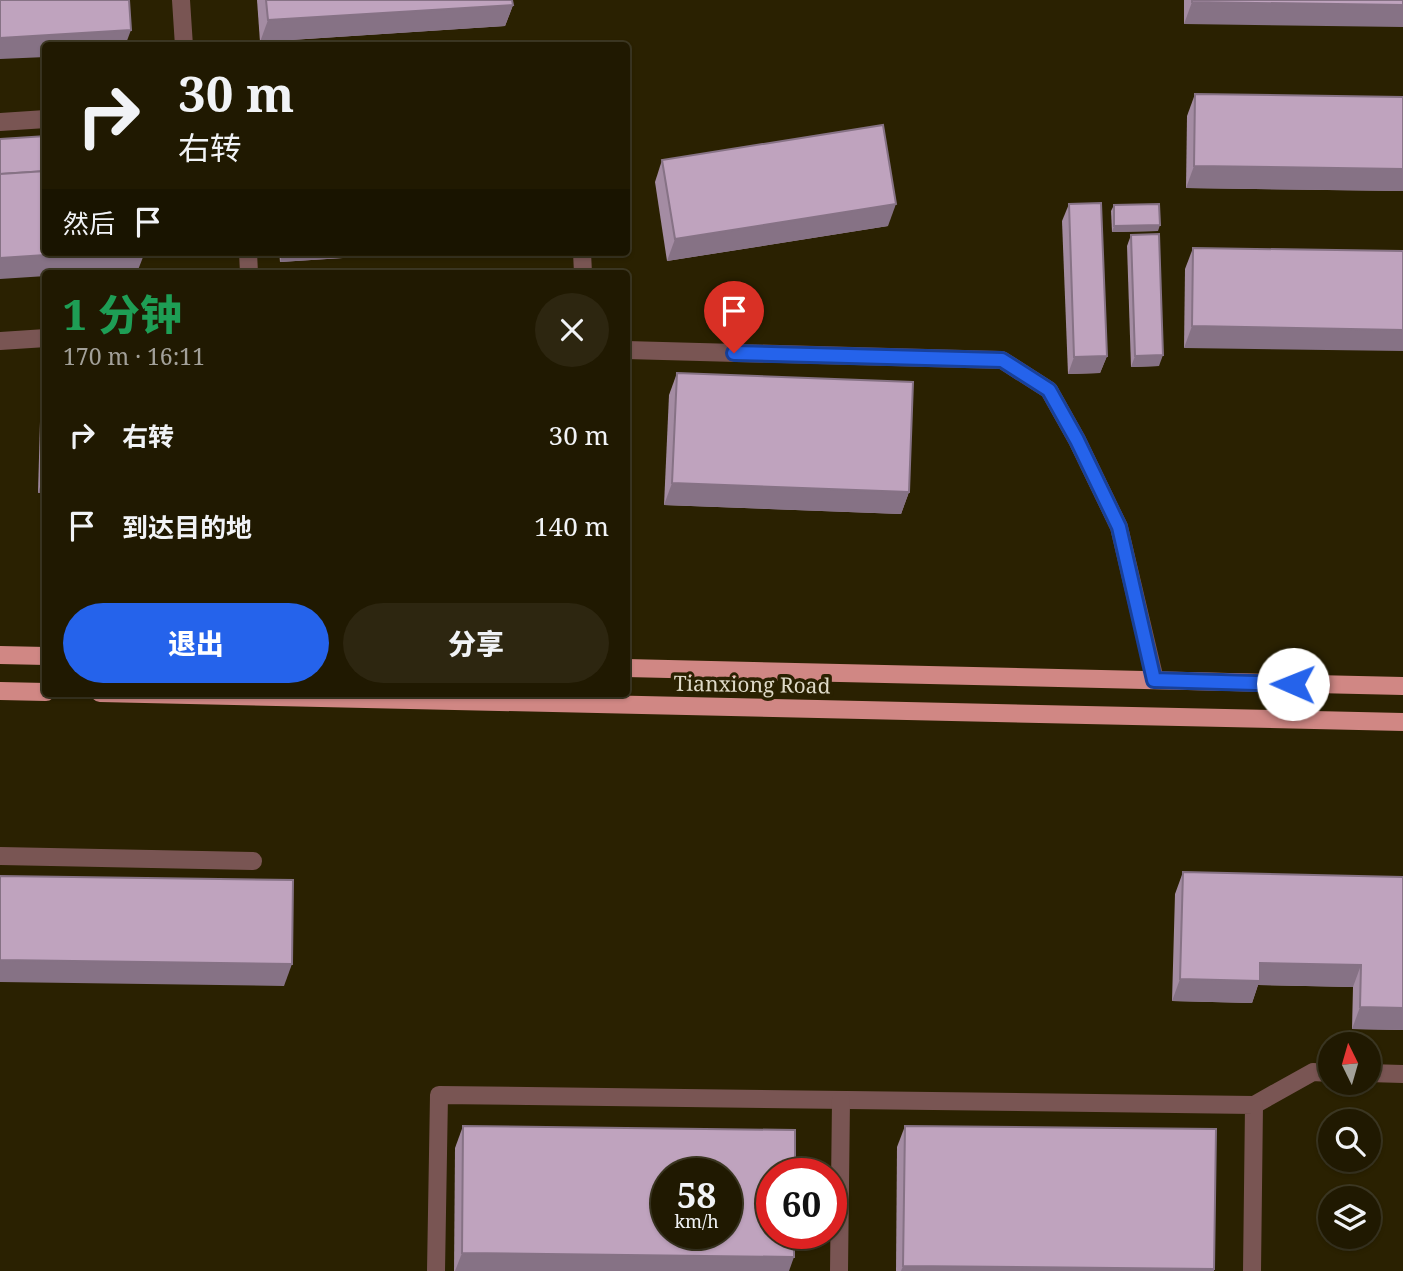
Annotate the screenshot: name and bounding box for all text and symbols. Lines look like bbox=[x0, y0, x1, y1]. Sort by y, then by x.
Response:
text: 30 m bbox=[178, 60, 294, 126]
icon: right bbox=[63, 70, 154, 161]
text: 右转 bbox=[178, 126, 242, 169]
icon: arrive bbox=[129, 203, 167, 241]
text: 然后 bbox=[63, 205, 115, 241]
pin bbox=[704, 281, 764, 353]
text: 1 分钟 bbox=[63, 285, 182, 342]
icon: arrive bbox=[715, 292, 753, 330]
button: close bbox=[535, 293, 609, 367]
text: 170 m · 16:11 bbox=[63, 340, 205, 372]
icon: right bbox=[63, 416, 101, 454]
text: 30 m bbox=[549, 417, 609, 453]
text: 右转 bbox=[122, 418, 174, 454]
icon: arrive bbox=[63, 507, 101, 545]
text: 140 m bbox=[534, 508, 609, 544]
text: 到达目的地 bbox=[122, 509, 252, 545]
button: 退出 bbox=[63, 603, 329, 683]
button: 分享 bbox=[343, 603, 609, 683]
position arrow bbox=[1256, 647, 1330, 721]
street label: Tianxiong Road bbox=[673, 669, 831, 699]
north arrow bbox=[1318, 1032, 1381, 1096]
map controls bbox=[1318, 1032, 1381, 1249]
button: search bbox=[1318, 1109, 1381, 1172]
speed limit sign: 60 bbox=[756, 1158, 847, 1249]
text: 58 bbox=[677, 1171, 716, 1218]
button: layers bbox=[1318, 1186, 1381, 1249]
text: km/h bbox=[674, 1209, 719, 1233]

